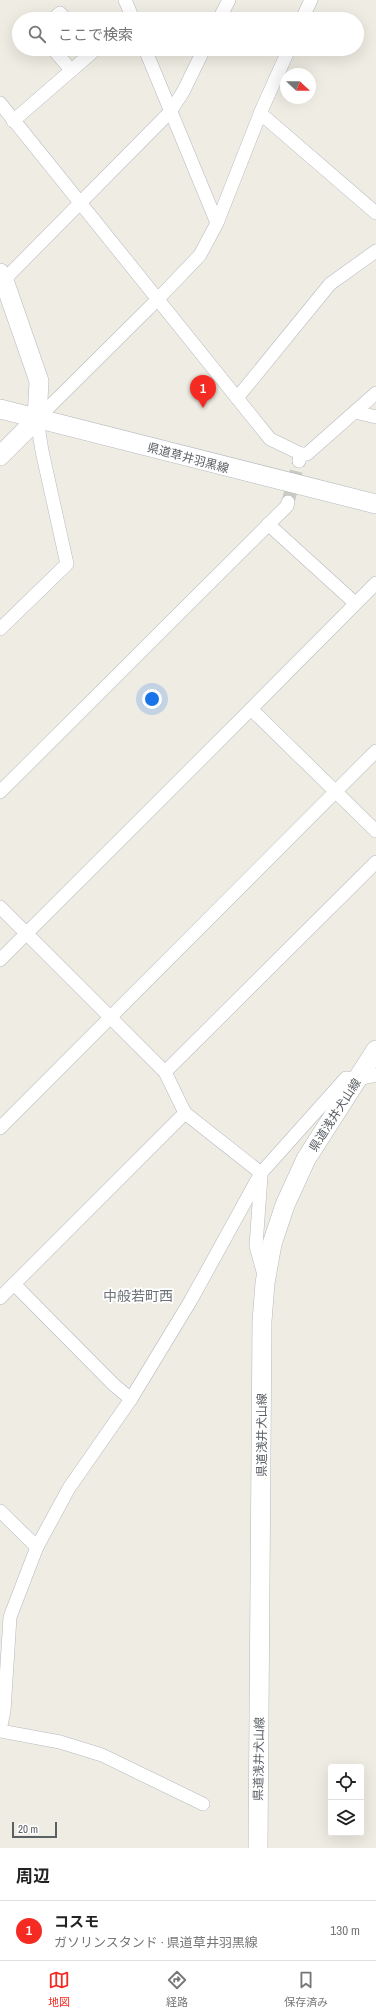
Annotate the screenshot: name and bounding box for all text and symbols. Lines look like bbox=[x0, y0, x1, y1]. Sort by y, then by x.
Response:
search box bbox=[12, 12, 364, 56]
icon: search bbox=[26, 23, 48, 45]
text: ここで検索 bbox=[58, 24, 133, 45]
north arrow bbox=[280, 68, 316, 104]
pin: 1 bbox=[190, 375, 216, 408]
street label: 県道草井羽黒線 bbox=[145, 439, 231, 477]
your location bbox=[142, 689, 162, 709]
street label: 県道浅井犬山線 bbox=[305, 1075, 365, 1155]
district label: 中般若町西 bbox=[103, 1287, 173, 1305]
street label: 県道浅井犬山線 bbox=[254, 1393, 270, 1477]
street label: 県道浅井犬山線 bbox=[250, 1717, 268, 1801]
map controls bbox=[328, 1764, 364, 1836]
button: locate bbox=[328, 1764, 364, 1800]
button: layers bbox=[328, 1800, 364, 1836]
scale bar bbox=[12, 1820, 57, 1839]
text: 20 m bbox=[18, 1822, 38, 1836]
text: 周辺 bbox=[16, 1864, 50, 1887]
text: コスモ bbox=[54, 1911, 99, 1932]
text: 1 bbox=[26, 1922, 32, 1939]
text: 130 m bbox=[330, 1922, 360, 1939]
text: ガソリンスタンド · 県道草井羽黒線 bbox=[54, 1934, 258, 1951]
tab: 地図 bbox=[48, 1969, 70, 2009]
tab: 経路 bbox=[166, 1969, 188, 2009]
tab: 保存済み bbox=[284, 1969, 328, 2009]

